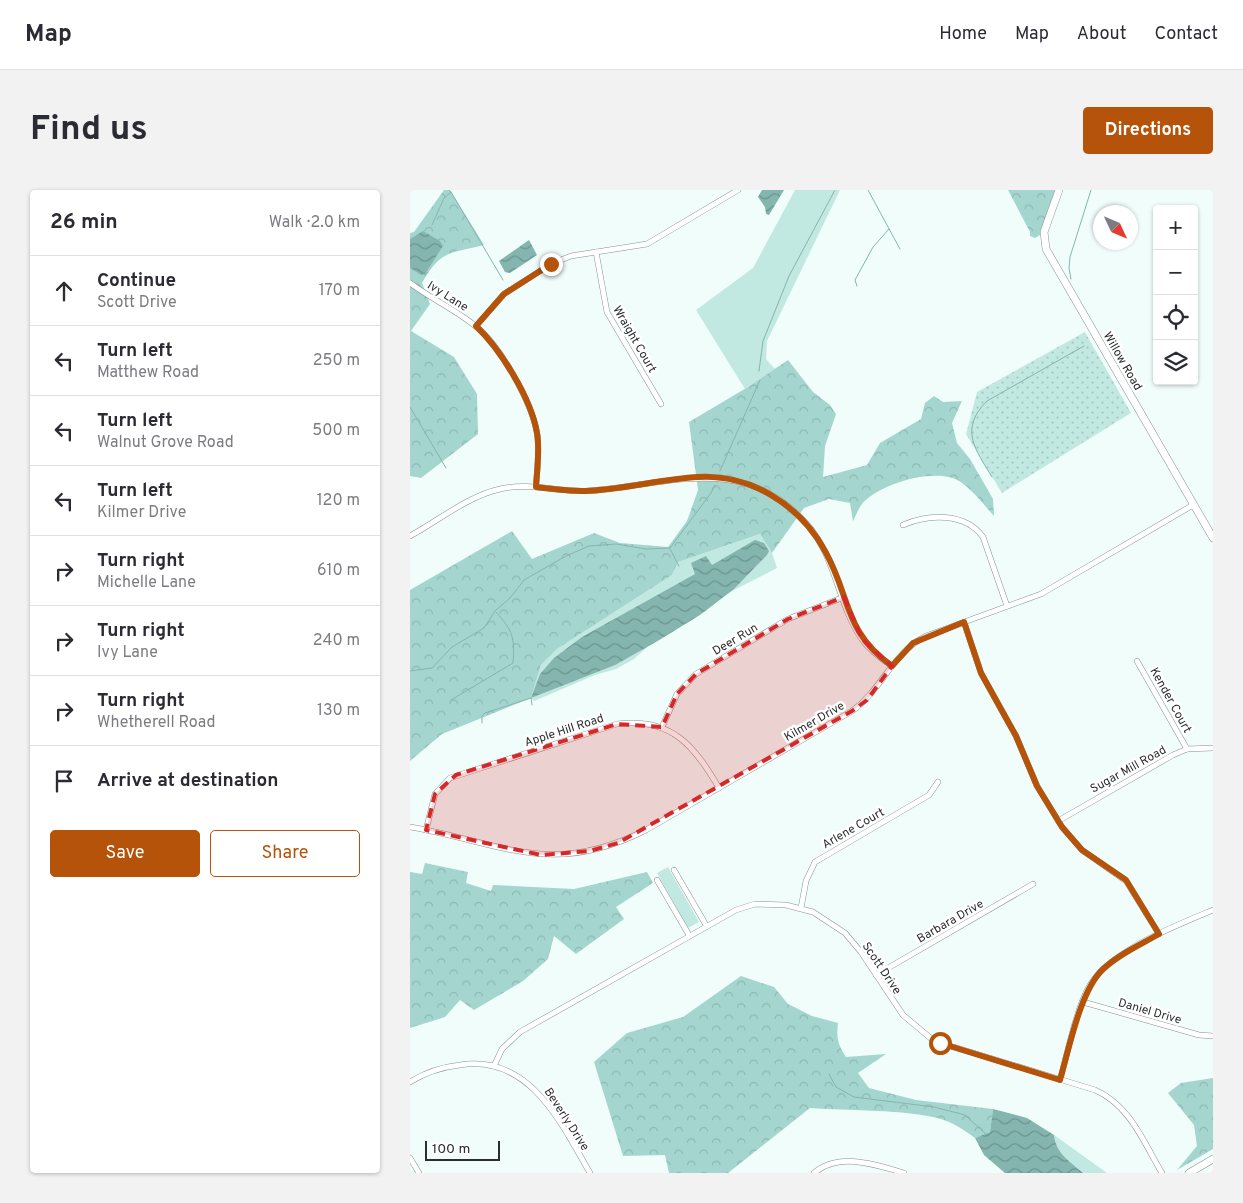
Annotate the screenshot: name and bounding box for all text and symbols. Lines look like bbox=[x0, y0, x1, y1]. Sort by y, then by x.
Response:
text: Map bbox=[25, 20, 72, 50]
text: Home bbox=[939, 23, 987, 46]
text: Map bbox=[1015, 23, 1049, 46]
text: About bbox=[1077, 23, 1126, 46]
text: Contact bbox=[1154, 23, 1218, 46]
button: Directions bbox=[1083, 107, 1213, 154]
text: Find us bbox=[30, 108, 148, 152]
north arrow bbox=[1093, 205, 1138, 250]
map controls bbox=[1153, 205, 1198, 385]
button: + bbox=[1153, 205, 1198, 250]
text: 26 min bbox=[50, 209, 118, 236]
text: Walk · 2.0 km bbox=[269, 213, 360, 233]
button: − bbox=[1153, 250, 1198, 295]
route end bbox=[540, 253, 563, 276]
text: Continue bbox=[97, 269, 176, 293]
icon: ahead bbox=[50, 277, 78, 305]
street label: Ivy Lane bbox=[424, 278, 471, 316]
text: 170 m bbox=[319, 281, 360, 301]
text: Scott Drive bbox=[97, 293, 177, 313]
button: locate bbox=[1153, 295, 1198, 340]
street label: Wraight Court bbox=[609, 303, 660, 376]
street label: Willow Road bbox=[1099, 329, 1145, 394]
text: Turn left bbox=[97, 339, 173, 363]
button: layers bbox=[1153, 340, 1198, 385]
icon: left bbox=[50, 347, 78, 375]
text: 250 m bbox=[313, 351, 360, 371]
text: Matthew Road bbox=[97, 363, 199, 383]
text: Turn left bbox=[97, 409, 173, 433]
icon: left bbox=[50, 417, 78, 445]
text: 500 m bbox=[312, 421, 360, 441]
text: Walnut Grove Road bbox=[97, 433, 234, 453]
text: Turn left bbox=[97, 479, 173, 503]
icon: left bbox=[50, 487, 78, 515]
text: 120 m bbox=[317, 491, 360, 511]
text: Kilmer Drive bbox=[97, 503, 186, 523]
text: Turn right bbox=[97, 549, 185, 573]
icon: right bbox=[50, 557, 78, 585]
text: 610 m bbox=[317, 561, 360, 581]
text: Michelle Lane bbox=[97, 573, 196, 593]
text: Turn right bbox=[97, 619, 185, 643]
street label: Deer Run bbox=[710, 620, 761, 660]
icon: right bbox=[50, 627, 78, 655]
text: 240 m bbox=[313, 631, 360, 651]
text: Ivy Lane bbox=[97, 643, 158, 663]
street label: Kender Court bbox=[1146, 665, 1195, 736]
text: Turn right bbox=[97, 689, 185, 713]
icon: right bbox=[50, 697, 78, 725]
street label: Kilmer Drive bbox=[782, 698, 847, 746]
text: 130 m bbox=[317, 701, 360, 721]
street label: Apple Hill Road bbox=[523, 711, 606, 751]
text: Whetherell Road bbox=[97, 713, 216, 733]
street label: Sugar Mill Road bbox=[1088, 742, 1169, 797]
icon: arrive bbox=[50, 767, 78, 795]
text: Arrive at destination bbox=[97, 769, 278, 793]
street label: Arlene Court bbox=[819, 805, 888, 853]
button: Save bbox=[50, 830, 200, 877]
button: Share bbox=[210, 830, 360, 877]
street label: Barbara Drive bbox=[914, 896, 987, 947]
street label: Scott Drive bbox=[858, 939, 905, 998]
street label: Daniel Drive bbox=[1116, 995, 1183, 1029]
route start bbox=[929, 1032, 952, 1055]
street label: Beverly Drive bbox=[540, 1085, 593, 1154]
scale bar bbox=[425, 1138, 500, 1161]
text: 100 m bbox=[432, 1141, 470, 1158]

